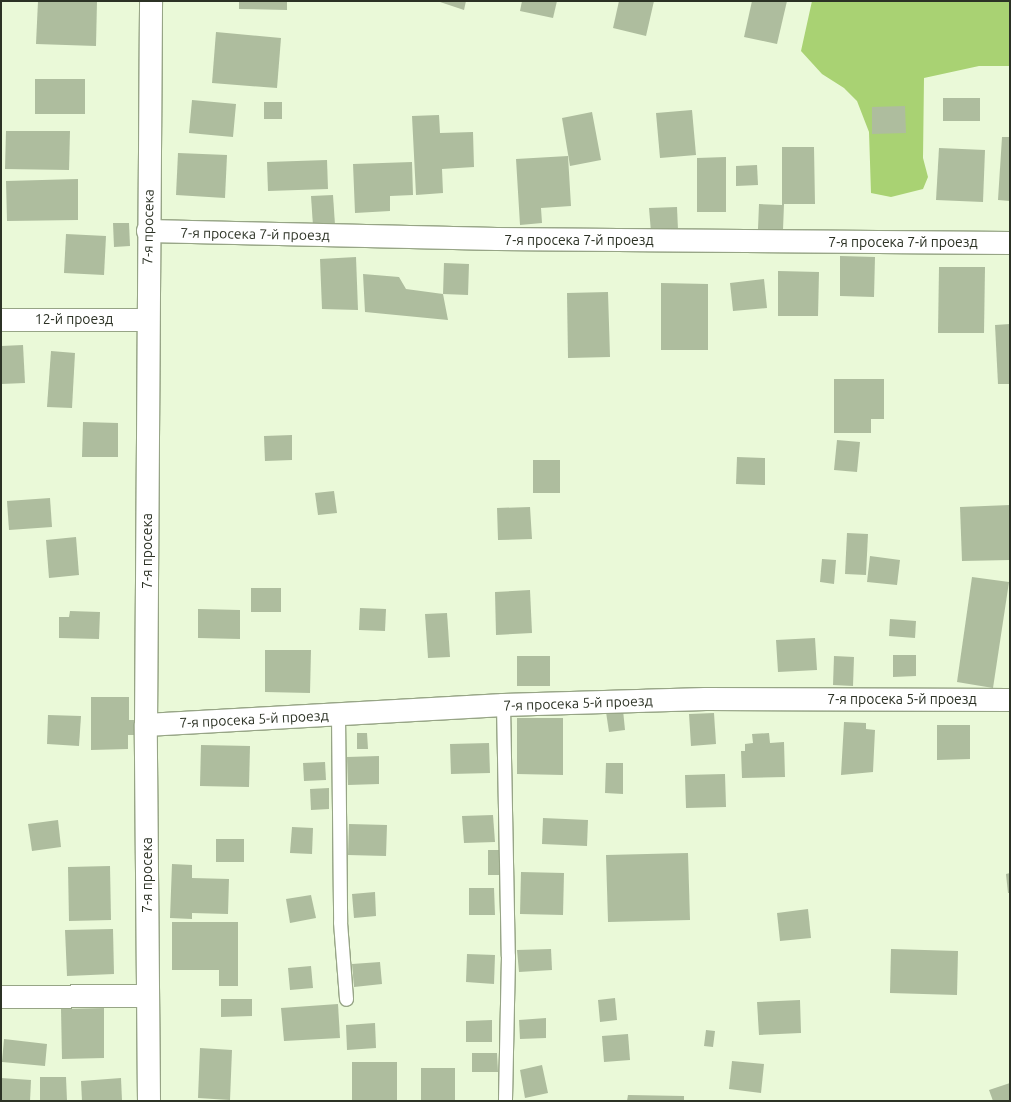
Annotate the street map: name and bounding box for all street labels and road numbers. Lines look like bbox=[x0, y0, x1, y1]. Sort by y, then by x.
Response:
street label: 7-я просека bbox=[139, 189, 157, 265]
street label: 7-я просека 7-й проезд bbox=[180, 224, 330, 244]
street label: 7-я просека 7-й проезд bbox=[504, 232, 654, 248]
street label: 7-я просека 7-й проезд bbox=[828, 234, 978, 250]
street label: 12-й проезд bbox=[35, 311, 113, 327]
street label: 7-я просека bbox=[139, 513, 155, 589]
street label: 7-я просека 5-й проезд bbox=[827, 691, 977, 707]
street label: 7-я просека 5-й проезд bbox=[503, 692, 653, 714]
street label: 7-я просека 5-й проезд bbox=[179, 707, 329, 731]
street label: 7-я просека bbox=[139, 837, 155, 913]

